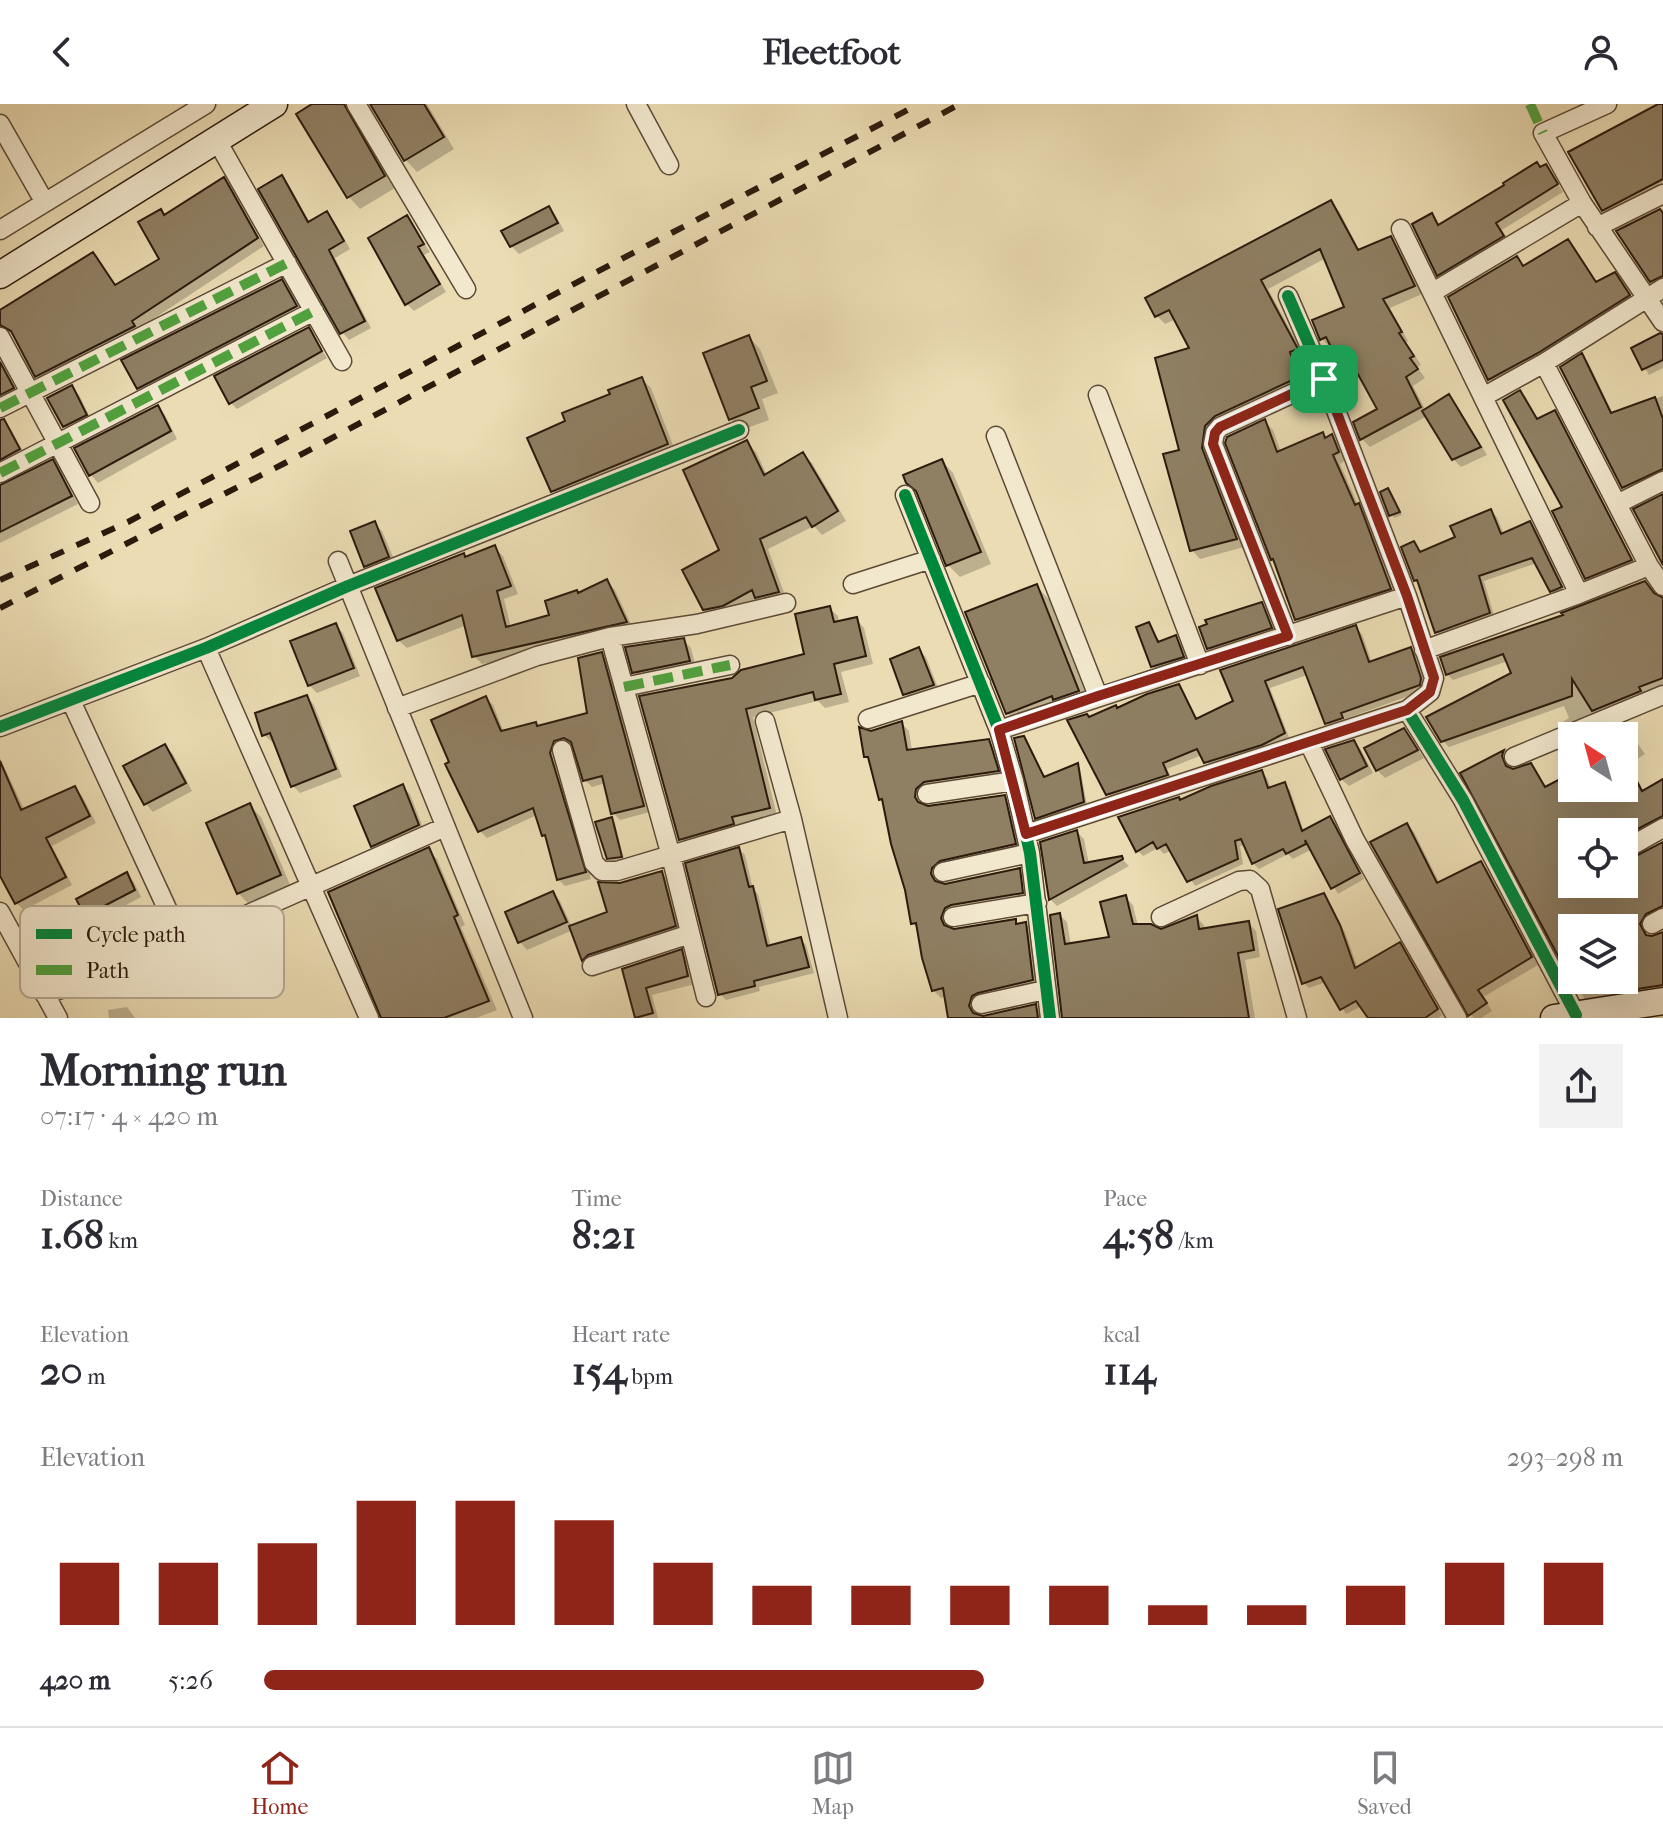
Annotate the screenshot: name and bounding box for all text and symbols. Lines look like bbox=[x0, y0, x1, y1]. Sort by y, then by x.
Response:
icon: back bbox=[40, 30, 84, 74]
icon: person bbox=[1579, 30, 1623, 74]
text: Fleetfoot bbox=[762, 31, 901, 73]
pin bbox=[1290, 345, 1358, 413]
icon: arrive bbox=[1302, 357, 1346, 401]
north arrow bbox=[1558, 722, 1638, 802]
map controls bbox=[1558, 722, 1638, 994]
button: locate bbox=[1558, 818, 1638, 898]
legend bbox=[20, 906, 284, 998]
button: layers bbox=[1558, 914, 1638, 994]
text: Cycle path bbox=[86, 922, 186, 948]
text: Path bbox=[86, 958, 130, 984]
button: share bbox=[1539, 1044, 1623, 1128]
text: Morning run bbox=[40, 1045, 287, 1096]
text: 07:17 · 4 × 420 m bbox=[40, 1101, 218, 1132]
text: Distance bbox=[40, 1186, 123, 1212]
text: Time bbox=[572, 1186, 622, 1212]
text: Pace bbox=[1103, 1186, 1147, 1212]
text: 1.68 bbox=[40, 1212, 104, 1258]
text: 8:21 bbox=[572, 1212, 636, 1258]
text: 4:58 bbox=[1103, 1212, 1174, 1258]
text: km bbox=[104, 1228, 138, 1254]
text: /km bbox=[1174, 1228, 1214, 1254]
text: Elevation bbox=[40, 1322, 129, 1348]
text: Heart rate bbox=[572, 1322, 670, 1348]
text: kcal bbox=[1103, 1322, 1140, 1348]
text: 20 bbox=[40, 1348, 83, 1394]
text: 154 bbox=[572, 1348, 627, 1394]
text: 114 bbox=[1103, 1348, 1156, 1394]
text: m bbox=[83, 1364, 106, 1390]
text: bpm bbox=[627, 1364, 673, 1390]
text: Elevation bbox=[40, 1442, 145, 1473]
text: 293–298 m bbox=[1507, 1442, 1623, 1473]
text: 420 m bbox=[40, 1665, 110, 1696]
text: 5:26 bbox=[168, 1665, 213, 1696]
tab: Home bbox=[251, 1746, 308, 1820]
tab: Map bbox=[811, 1746, 855, 1820]
tab: Saved bbox=[1357, 1746, 1412, 1820]

